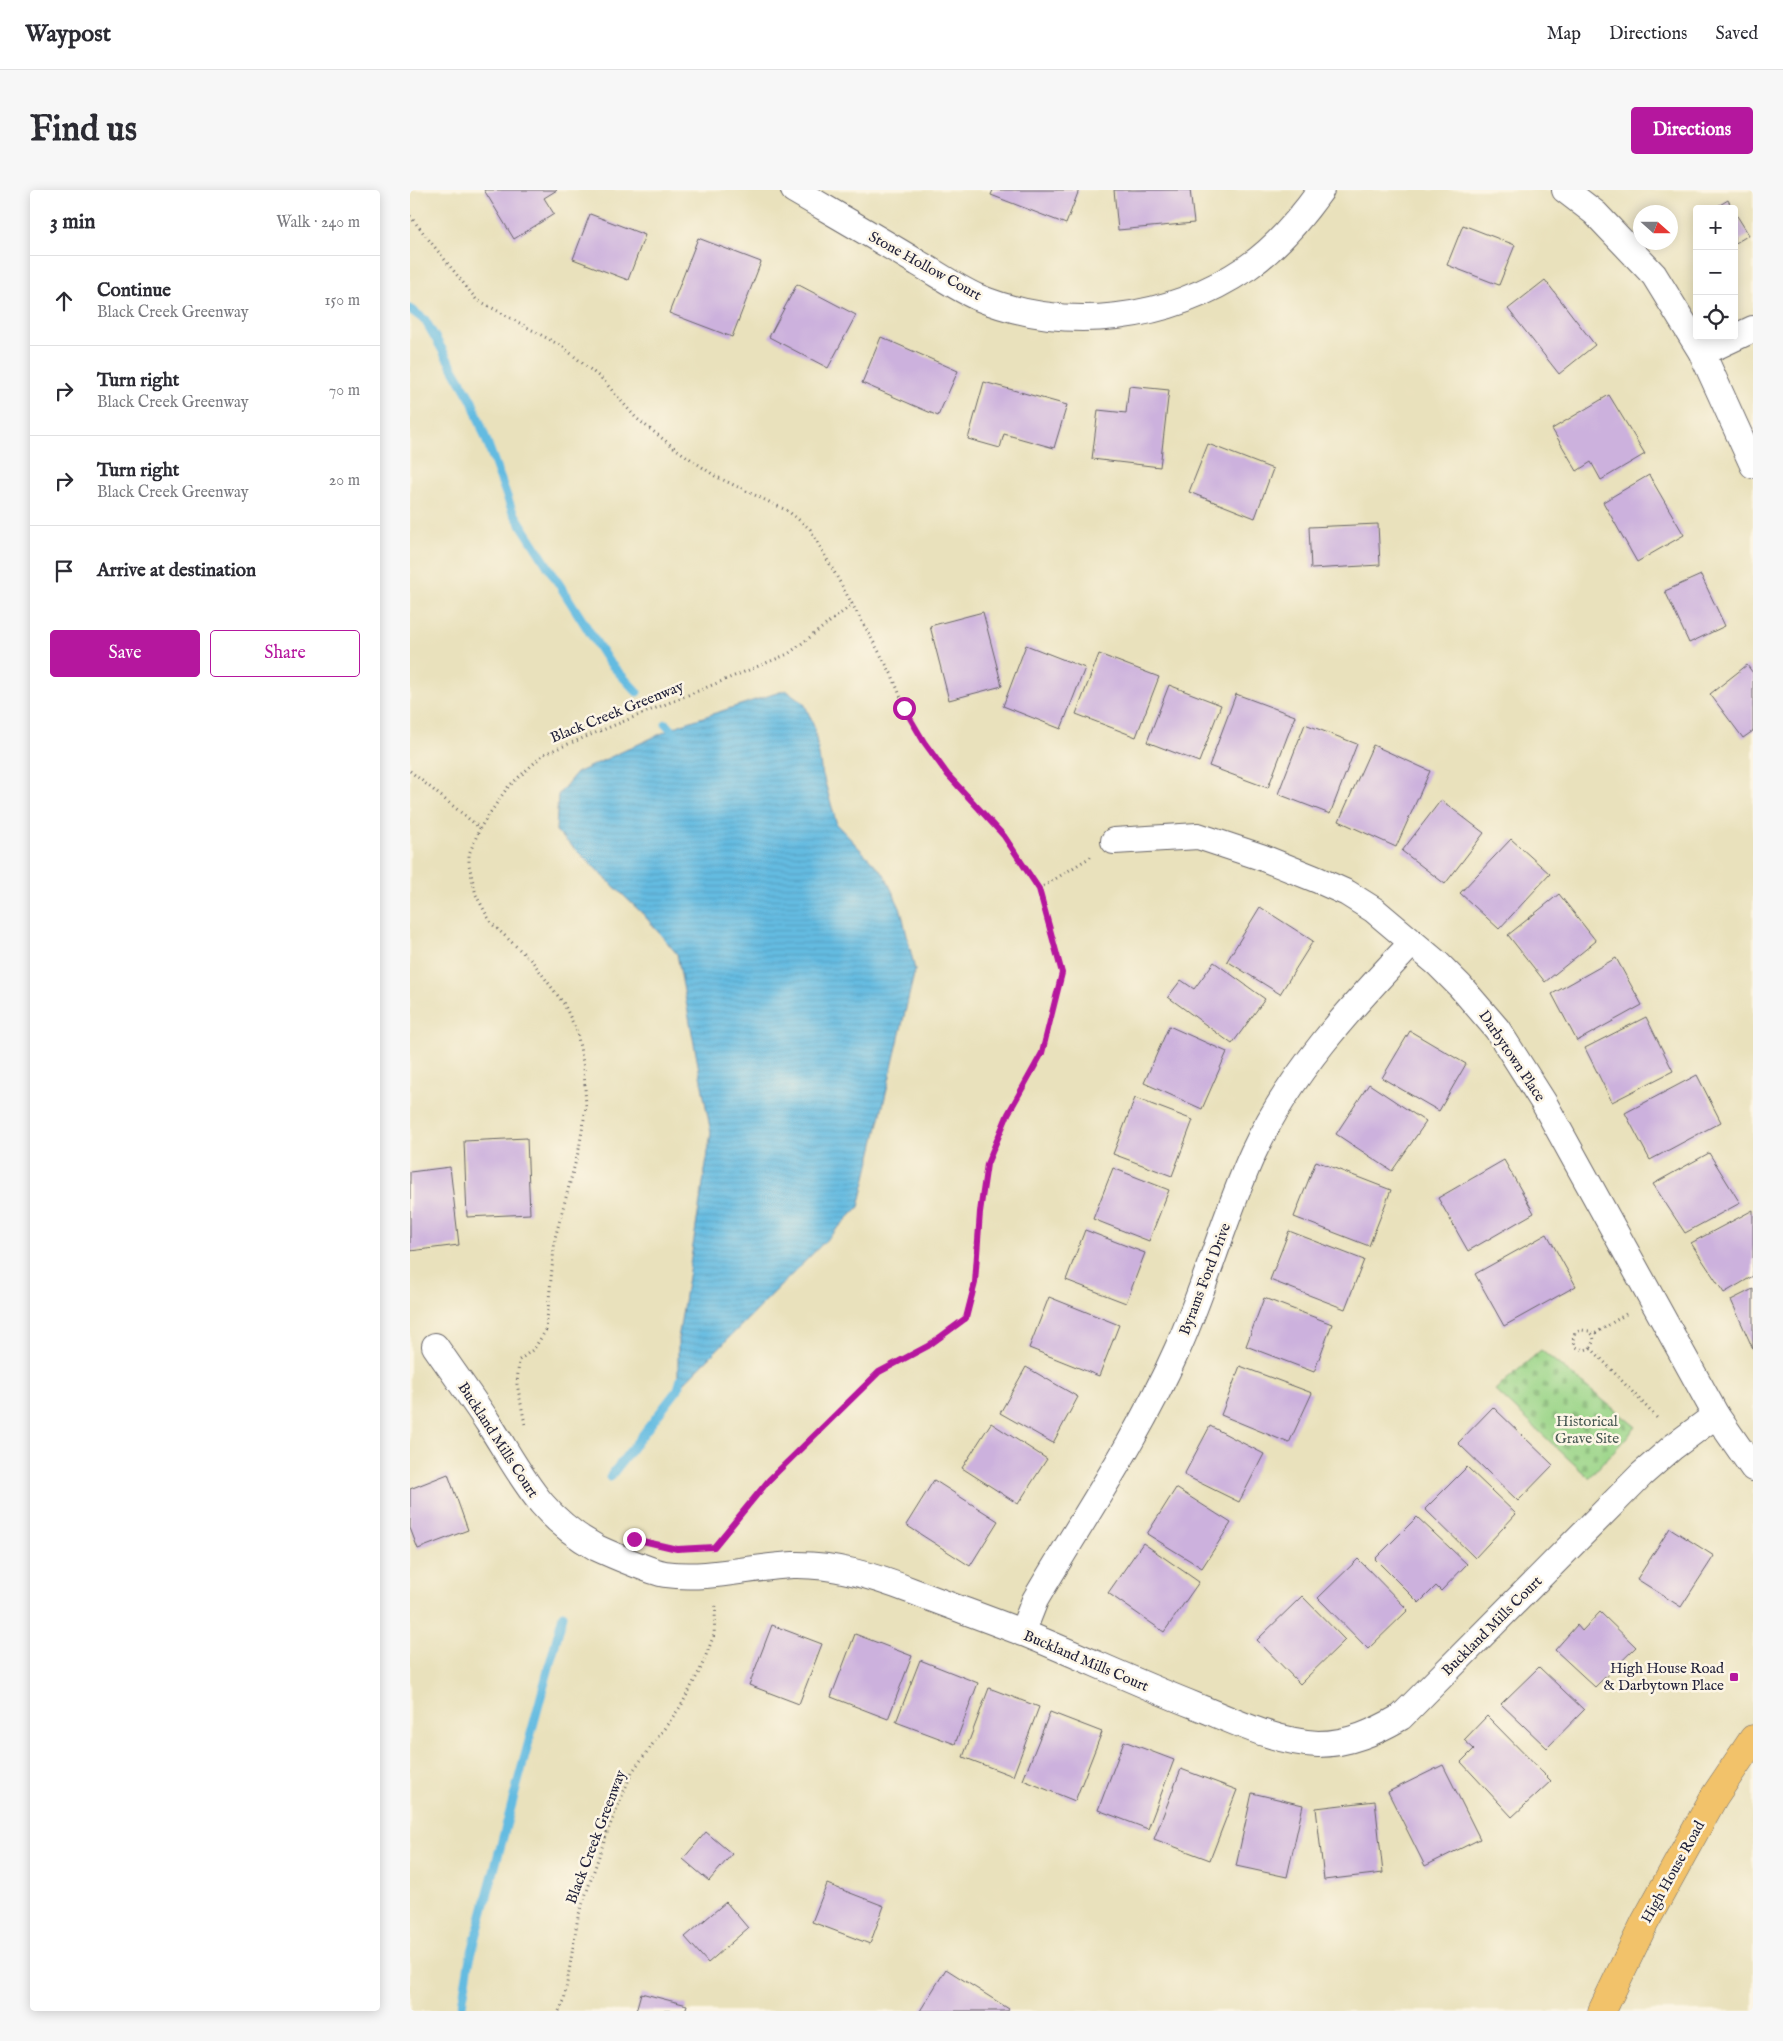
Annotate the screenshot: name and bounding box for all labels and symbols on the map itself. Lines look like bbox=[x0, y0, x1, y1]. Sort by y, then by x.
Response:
north arrow bbox=[1633, 205, 1678, 250]
street label: Stone Hollow Court bbox=[865, 227, 985, 305]
street label: Black Creek Greenway bbox=[548, 676, 687, 747]
route start bbox=[893, 697, 916, 720]
street label: Darbytown Place bbox=[1474, 1007, 1550, 1105]
street label: Byrams Ford Drive bbox=[1175, 1220, 1235, 1338]
street label: Buckland Mills Court bbox=[454, 1379, 542, 1501]
park label: Historical Grave Site bbox=[1555, 1412, 1619, 1448]
route end bbox=[623, 1528, 646, 1551]
street label: Buckland Mills Court bbox=[1438, 1572, 1546, 1680]
street label: Buckland Mills Court bbox=[1021, 1626, 1151, 1696]
place label: High House Road & Darbytown Place bbox=[1603, 1659, 1725, 1695]
marker: High House Road & Darbytown Place bbox=[1728, 1671, 1740, 1683]
street label: Black Creek Greenway bbox=[562, 1767, 631, 1907]
street label: High House Road bbox=[1637, 1817, 1709, 1926]

